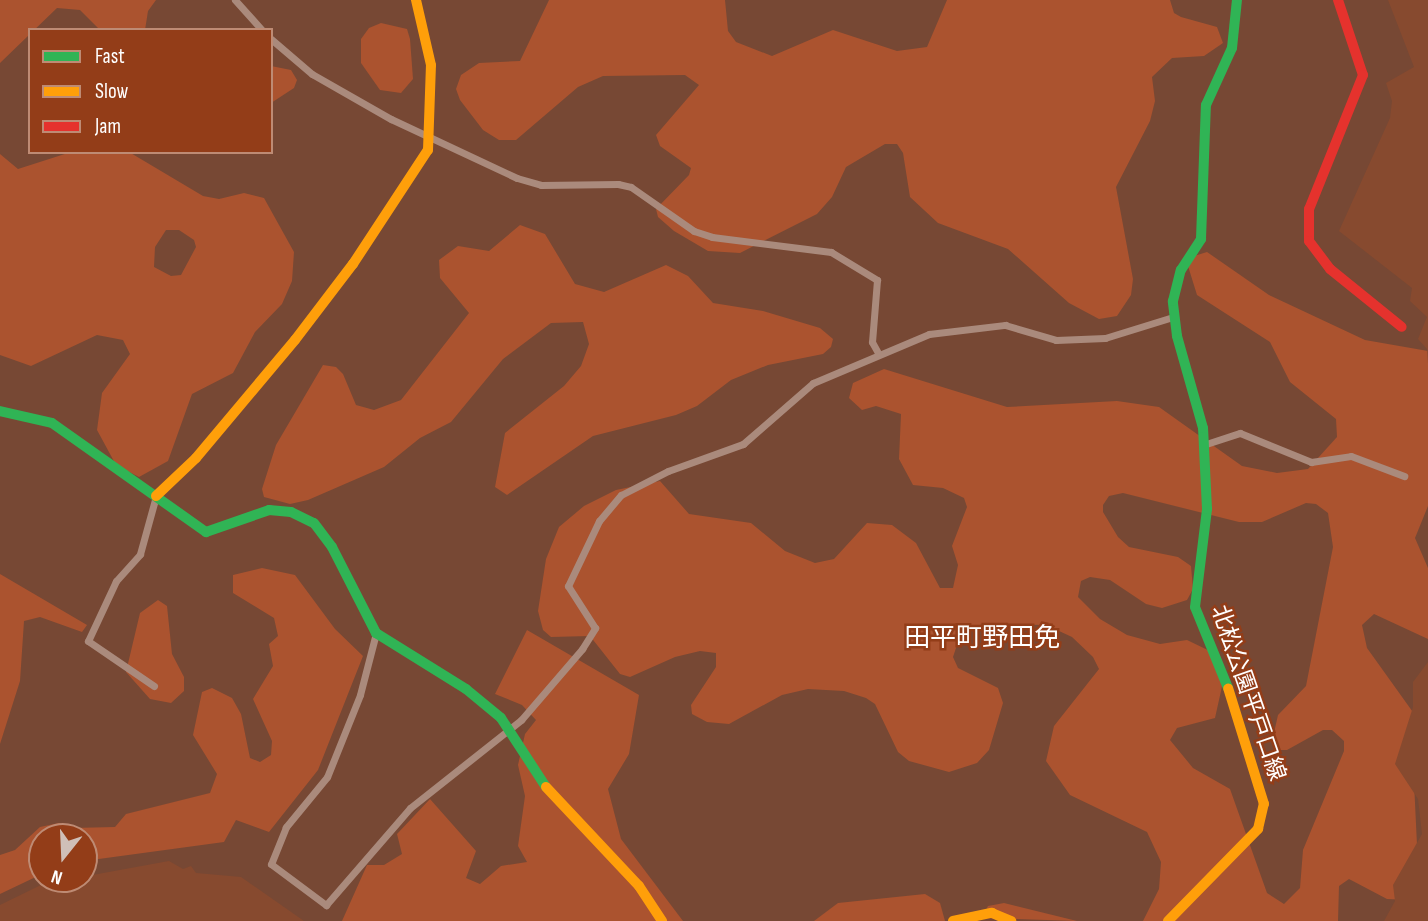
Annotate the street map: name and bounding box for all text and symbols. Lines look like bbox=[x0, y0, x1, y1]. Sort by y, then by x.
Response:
legend bbox=[28, 28, 273, 154]
text: Fast bbox=[95, 44, 125, 69]
text: Slow bbox=[95, 79, 128, 104]
text: Jam bbox=[95, 114, 121, 139]
street label: 北松公園平戸口線 bbox=[1205, 602, 1291, 784]
district label: 田平町野田免 bbox=[904, 623, 1060, 655]
north arrow bbox=[28, 823, 98, 893]
text: N bbox=[49, 864, 65, 889]

